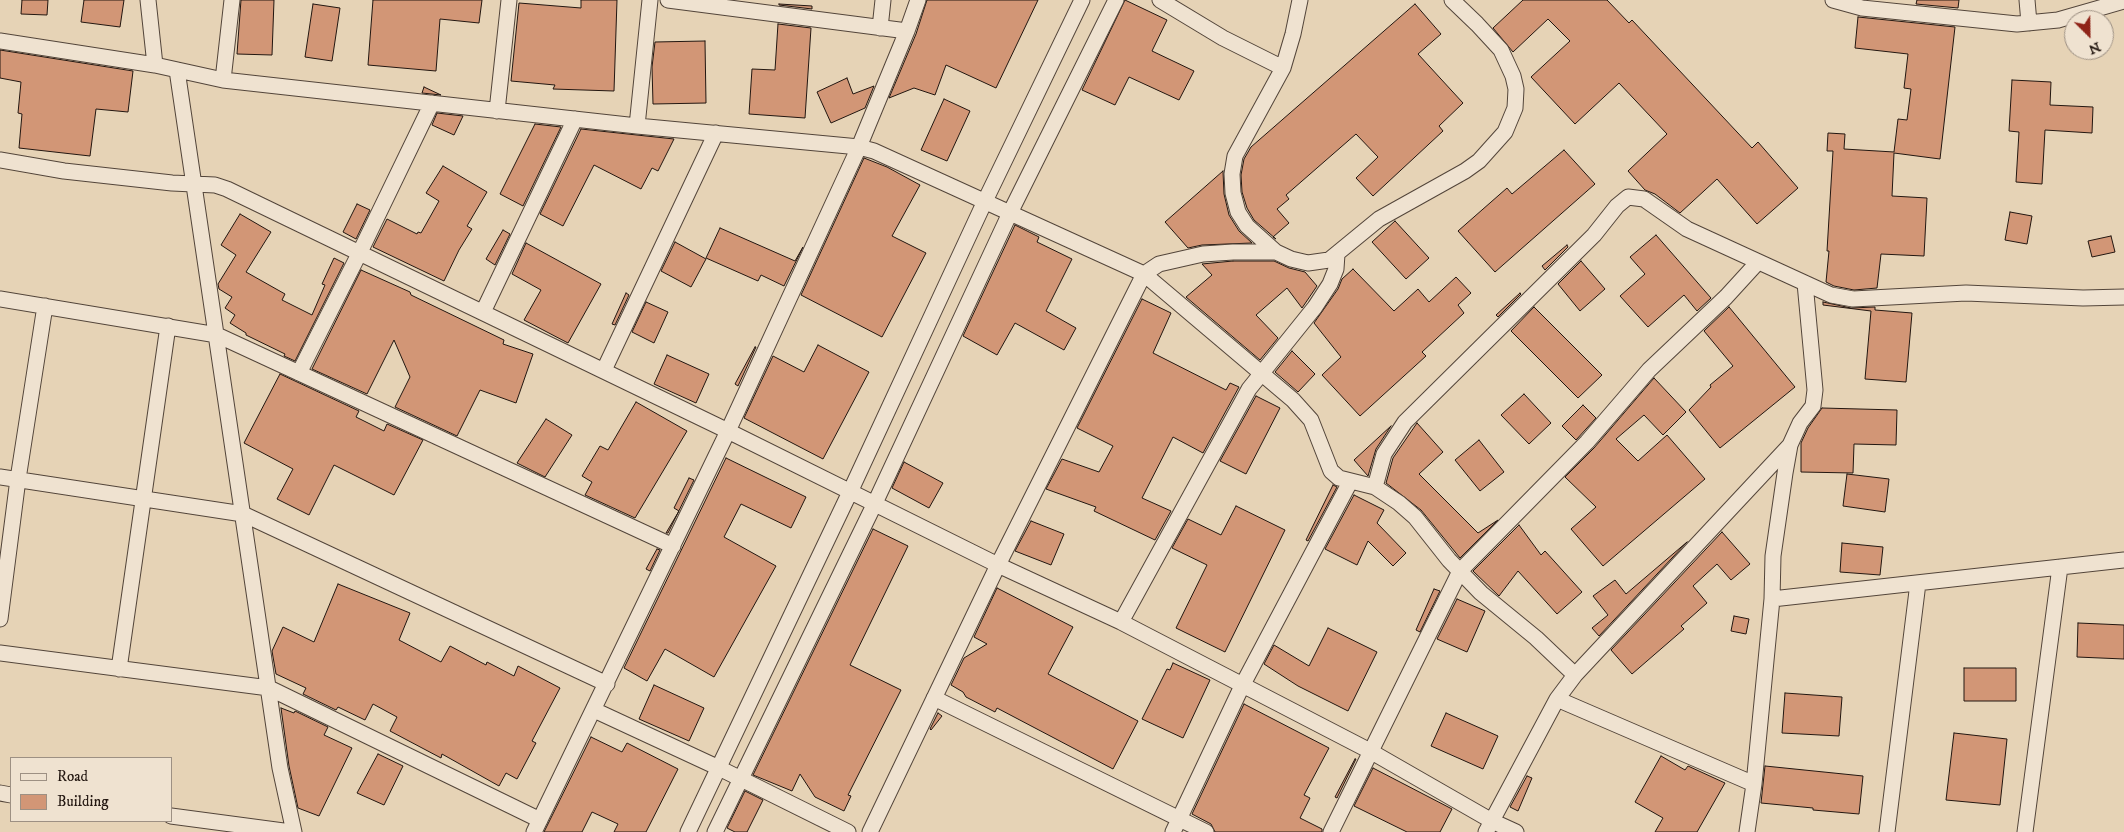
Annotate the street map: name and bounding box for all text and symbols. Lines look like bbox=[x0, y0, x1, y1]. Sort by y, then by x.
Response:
north arrow bbox=[2064, 10, 2114, 60]
text: N bbox=[2086, 37, 2103, 58]
legend bbox=[10, 757, 172, 822]
text: Road bbox=[57, 767, 88, 786]
text: Building bbox=[57, 792, 109, 811]

